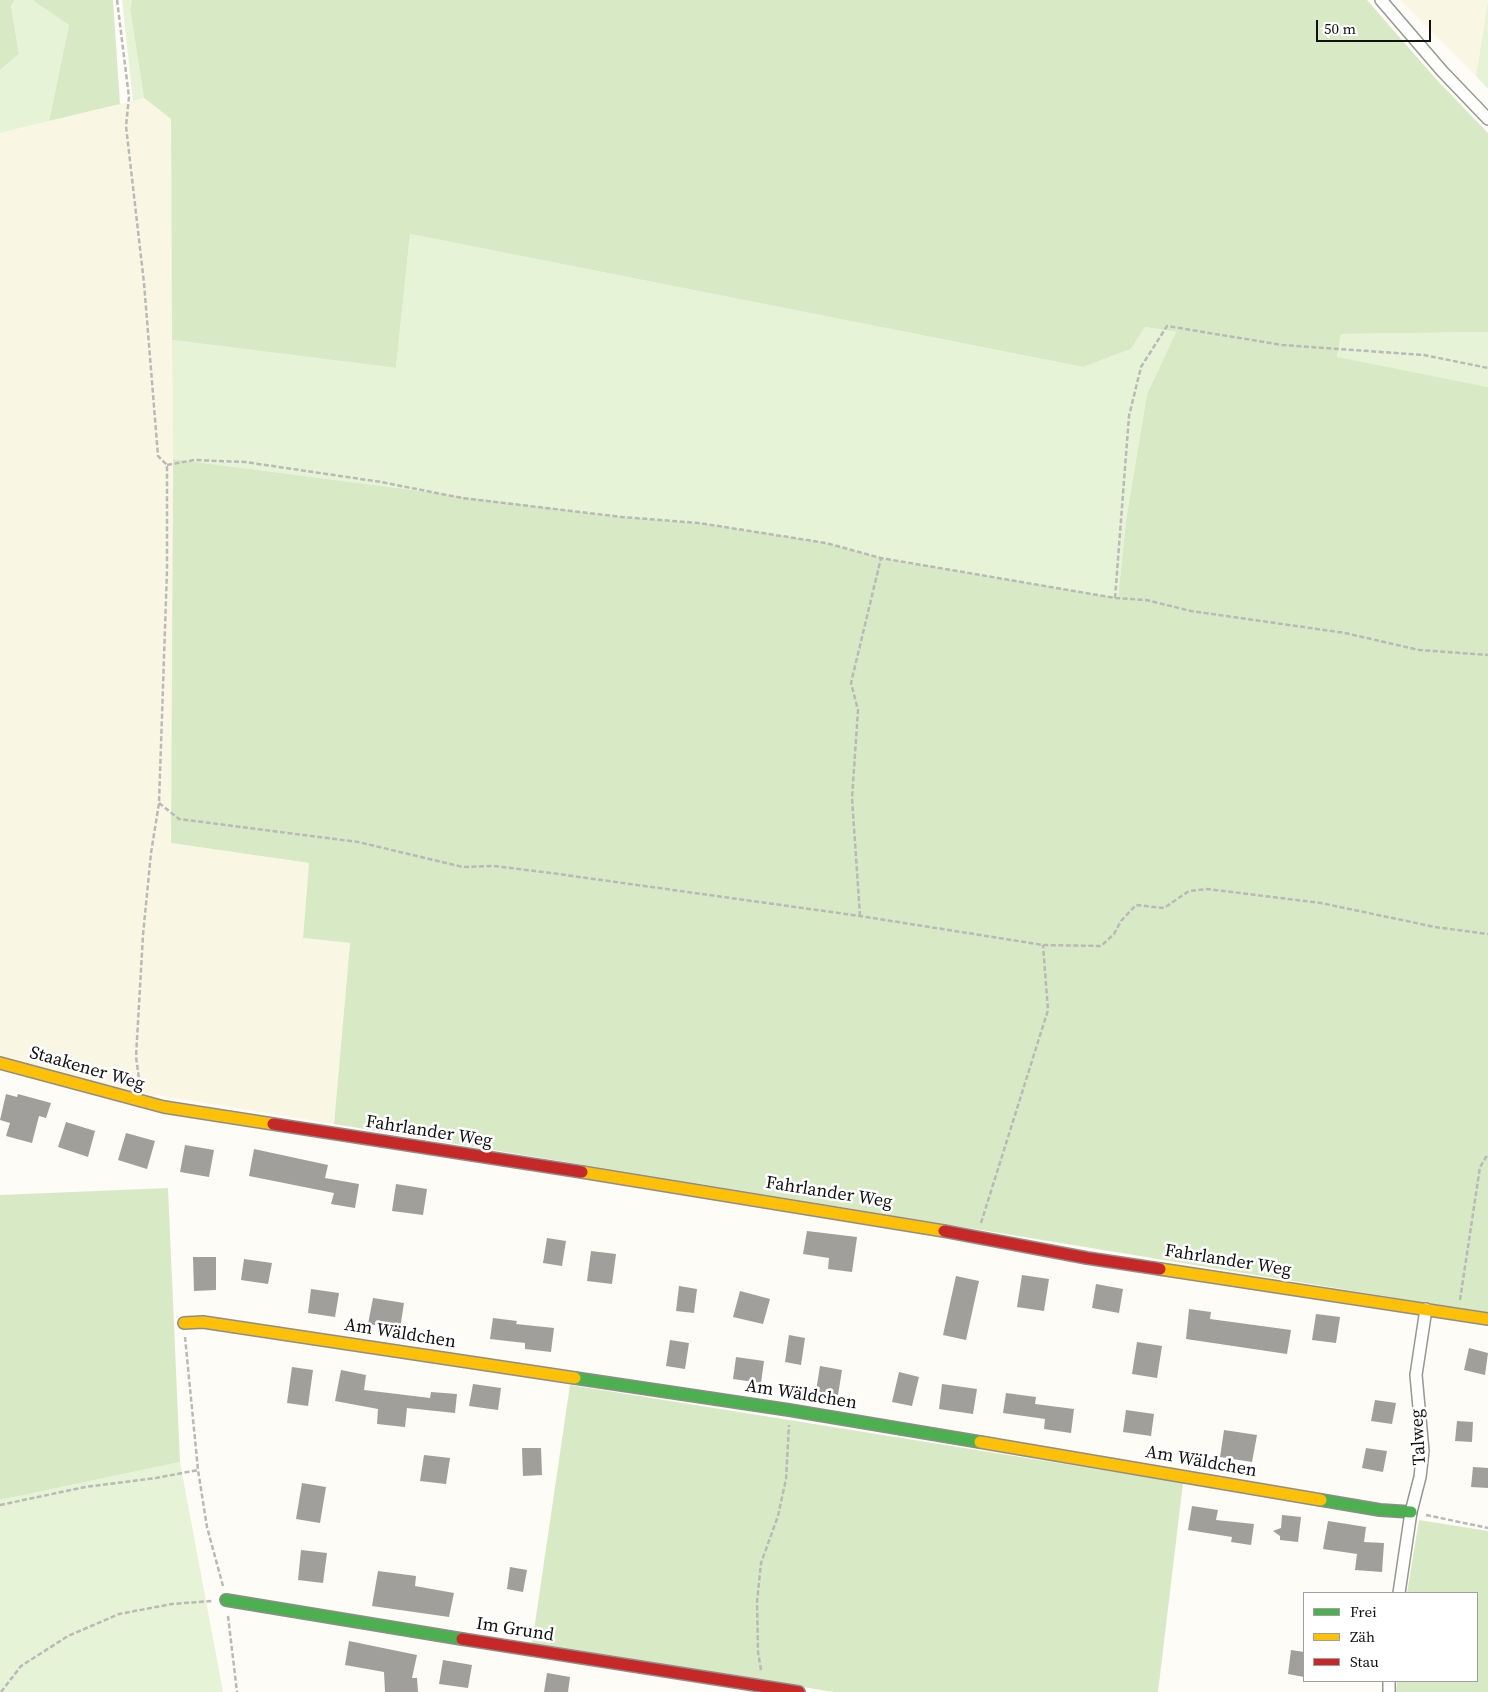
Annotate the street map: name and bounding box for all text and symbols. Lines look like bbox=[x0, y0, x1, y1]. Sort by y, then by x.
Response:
scale bar bbox=[1318, 10, 1433, 42]
text: 50 m bbox=[1324, 18, 1356, 39]
street label: Staakener Weg bbox=[27, 1042, 147, 1096]
street label: Fahrlander Weg bbox=[364, 1111, 494, 1153]
street label: Fahrlander Weg bbox=[764, 1172, 894, 1214]
street label: Fahrlander Weg bbox=[1163, 1240, 1293, 1282]
street label: Am Wäldchen bbox=[343, 1315, 457, 1353]
street label: Am Wäldchen bbox=[744, 1376, 858, 1414]
street label: Talweg bbox=[1407, 1408, 1431, 1466]
street label: Am Wäldchen bbox=[1144, 1442, 1258, 1482]
legend bbox=[1303, 1592, 1478, 1682]
text: Frei bbox=[1350, 1601, 1377, 1622]
street label: Im Grund bbox=[475, 1613, 555, 1647]
text: Zäh bbox=[1350, 1626, 1375, 1647]
text: Stau bbox=[1350, 1651, 1379, 1672]

